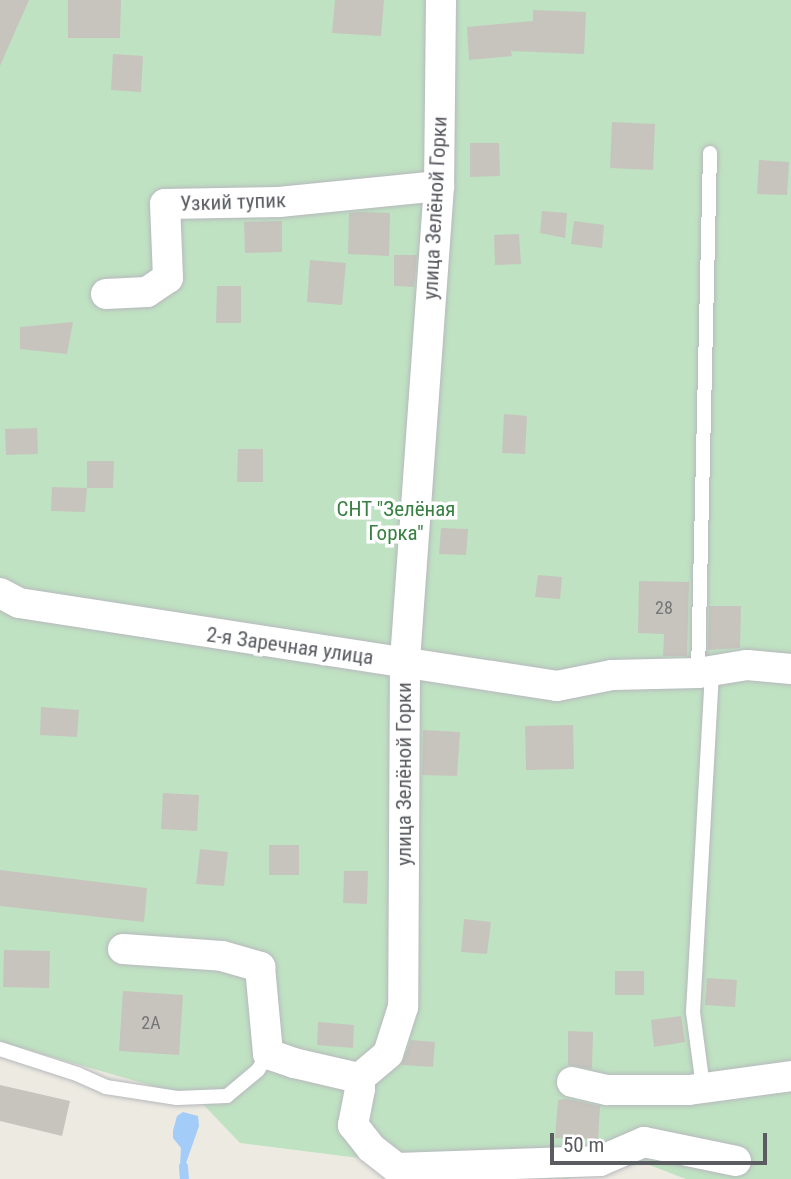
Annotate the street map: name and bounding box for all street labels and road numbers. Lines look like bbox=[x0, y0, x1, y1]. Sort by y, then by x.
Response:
street label: улица Зелёной Горки bbox=[418, 116, 452, 300]
street label: Узкий тупик bbox=[180, 188, 286, 216]
street label: 2-я Заречная улица bbox=[205, 622, 375, 670]
street label: улица Зелёной Горки bbox=[391, 682, 417, 866]

